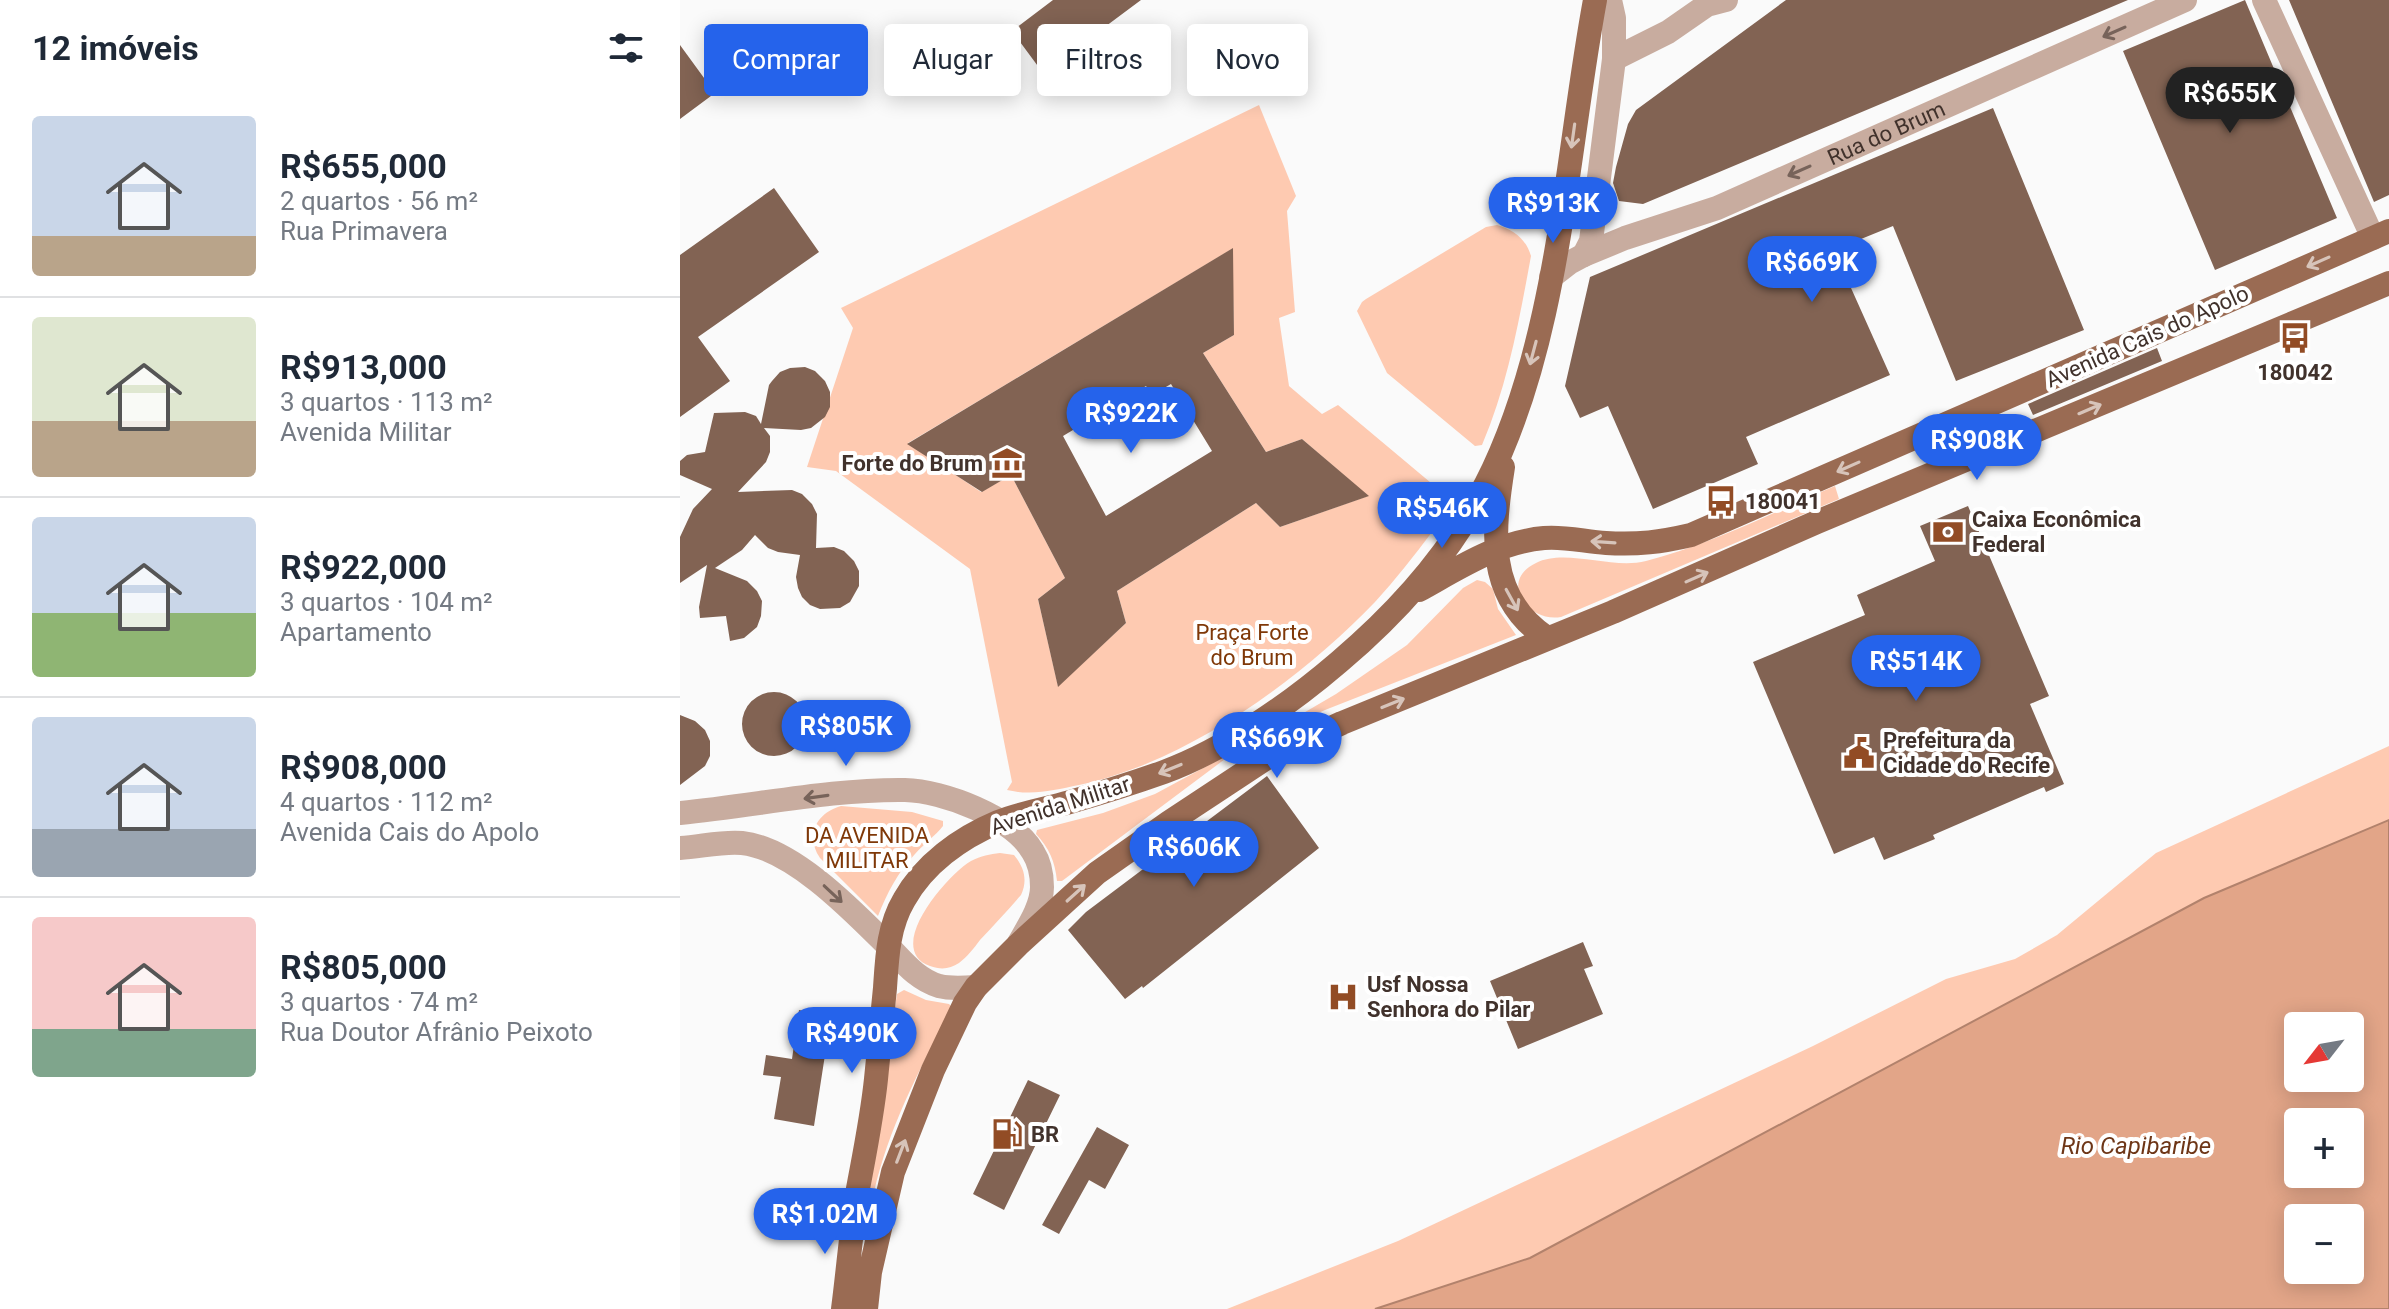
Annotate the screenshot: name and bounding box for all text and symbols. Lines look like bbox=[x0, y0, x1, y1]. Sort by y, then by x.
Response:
chip: Comprar bbox=[704, 24, 868, 96]
chip: Alugar bbox=[884, 24, 1021, 96]
chip: Filtros bbox=[1037, 24, 1171, 96]
chip: Novo bbox=[1187, 24, 1308, 96]
one-way arrow bbox=[2102, 25, 2127, 40]
icon: filters bbox=[604, 26, 648, 70]
text: 12 imóveis bbox=[32, 28, 199, 68]
pin: R$655K bbox=[2165, 67, 2295, 135]
text: R$655K bbox=[2184, 78, 2276, 108]
street label: Rua do Brum bbox=[1824, 96, 1949, 170]
one-way arrow bbox=[1565, 123, 1580, 149]
text: R$655,000 bbox=[280, 146, 447, 186]
icon: home bbox=[96, 148, 192, 244]
one-way arrow bbox=[1788, 164, 1812, 179]
pin: R$913K bbox=[1488, 177, 1618, 245]
text: 2 quartos · 56 m² bbox=[280, 186, 478, 216]
text: R$913K bbox=[1507, 188, 1599, 218]
text: Rua Primavera bbox=[280, 216, 448, 246]
pin: R$669K bbox=[1747, 236, 1877, 304]
text: R$669K bbox=[1766, 247, 1858, 277]
one-way arrow bbox=[2306, 255, 2330, 270]
street label: Avenida Cais do Apolo bbox=[2042, 280, 2252, 392]
bus stop icon: 180042 bbox=[2278, 321, 2312, 355]
one-way arrow bbox=[1525, 340, 1540, 366]
text: R$913,000 bbox=[280, 347, 447, 387]
icon: home bbox=[96, 349, 192, 445]
place label: 180042 bbox=[2257, 360, 2333, 385]
text: 3 quartos · 113 m² bbox=[280, 387, 493, 417]
pin: R$922K bbox=[1066, 387, 1196, 455]
text: R$922K bbox=[1085, 398, 1177, 428]
one-way arrow bbox=[2078, 400, 2102, 415]
pin: R$908K bbox=[1912, 414, 2042, 482]
text: Avenida Militar bbox=[280, 417, 452, 447]
text: R$908K bbox=[1931, 425, 2023, 455]
museum icon: Forte do Brum bbox=[990, 446, 1024, 480]
place label: Forte do Brum bbox=[842, 451, 983, 476]
one-way arrow bbox=[1836, 460, 1860, 475]
pin: R$546K bbox=[1377, 482, 1507, 550]
bus stop icon: 180041 bbox=[1704, 484, 1738, 518]
place label: 180041 bbox=[1745, 489, 1821, 514]
text: R$546K bbox=[1396, 493, 1488, 523]
place label: Caixa Econômica Federal bbox=[1972, 507, 2142, 557]
bank icon: Caixa Econômica Federal bbox=[1931, 515, 1965, 549]
one-way arrow bbox=[1590, 534, 1617, 549]
text: R$922,000 bbox=[280, 547, 447, 587]
icon: home bbox=[96, 549, 192, 645]
one-way arrow bbox=[1684, 568, 1709, 583]
text: 3 quartos · 104 m² bbox=[280, 587, 493, 617]
one-way arrow bbox=[1504, 588, 1520, 611]
text: Apartamento bbox=[280, 617, 432, 647]
park label: Praça Forte do Brum bbox=[1195, 620, 1309, 670]
pin: R$514K bbox=[1851, 635, 1981, 703]
text: R$514K bbox=[1870, 646, 1962, 676]
one-way arrow bbox=[1380, 695, 1405, 709]
pin: R$805K bbox=[781, 700, 911, 768]
text: R$805K bbox=[800, 711, 892, 741]
pin: R$669K bbox=[1212, 712, 1342, 780]
text: R$669K bbox=[1231, 723, 1323, 753]
place label: Prefeitura da Cidade do Recife bbox=[1883, 728, 2050, 778]
public building icon: Prefeitura da Cidade do Recife bbox=[1842, 736, 1876, 770]
text: R$908,000 bbox=[280, 747, 447, 787]
icon: home bbox=[96, 749, 192, 845]
one-way arrow bbox=[1158, 762, 1183, 777]
street label: Avenida Militar bbox=[987, 771, 1134, 840]
text: 4 quartos · 112 m² bbox=[280, 787, 493, 817]
one-way arrow bbox=[803, 790, 829, 805]
text: Avenida Cais do Apolo bbox=[280, 817, 539, 847]
pin: R$606K bbox=[1129, 821, 1259, 889]
park label: DA AVENIDA MILITAR bbox=[805, 823, 930, 873]
text: R$606K bbox=[1148, 832, 1240, 862]
one-way arrow bbox=[1065, 884, 1085, 902]
one-way arrow bbox=[823, 885, 843, 903]
text: R$805,000 bbox=[280, 947, 447, 987]
icon: home bbox=[96, 949, 192, 1045]
place label: Usf Nossa Senhora do Pilar bbox=[1367, 972, 1530, 1022]
hospital icon: Usf Nossa Senhora do Pilar bbox=[1326, 980, 1360, 1014]
text: 3 quartos · 74 m² bbox=[280, 987, 478, 1017]
pin: R$490K bbox=[787, 1007, 917, 1075]
north arrow bbox=[2284, 1012, 2364, 1092]
map controls bbox=[2284, 1012, 2364, 1284]
text: Rua Doutor Afrânio Peixoto bbox=[280, 1017, 593, 1047]
text: R$490K bbox=[806, 1018, 898, 1048]
button: + bbox=[2284, 1108, 2364, 1188]
fuel station icon: BR bbox=[990, 1117, 1024, 1151]
place label: BR bbox=[1031, 1122, 1059, 1147]
water label: Rio Capibaribe bbox=[2061, 1132, 2211, 1160]
one-way arrow bbox=[895, 1139, 909, 1164]
pin: R$1.02M bbox=[751, 1188, 899, 1256]
text: R$1.02M bbox=[772, 1199, 878, 1229]
button: − bbox=[2284, 1204, 2364, 1284]

